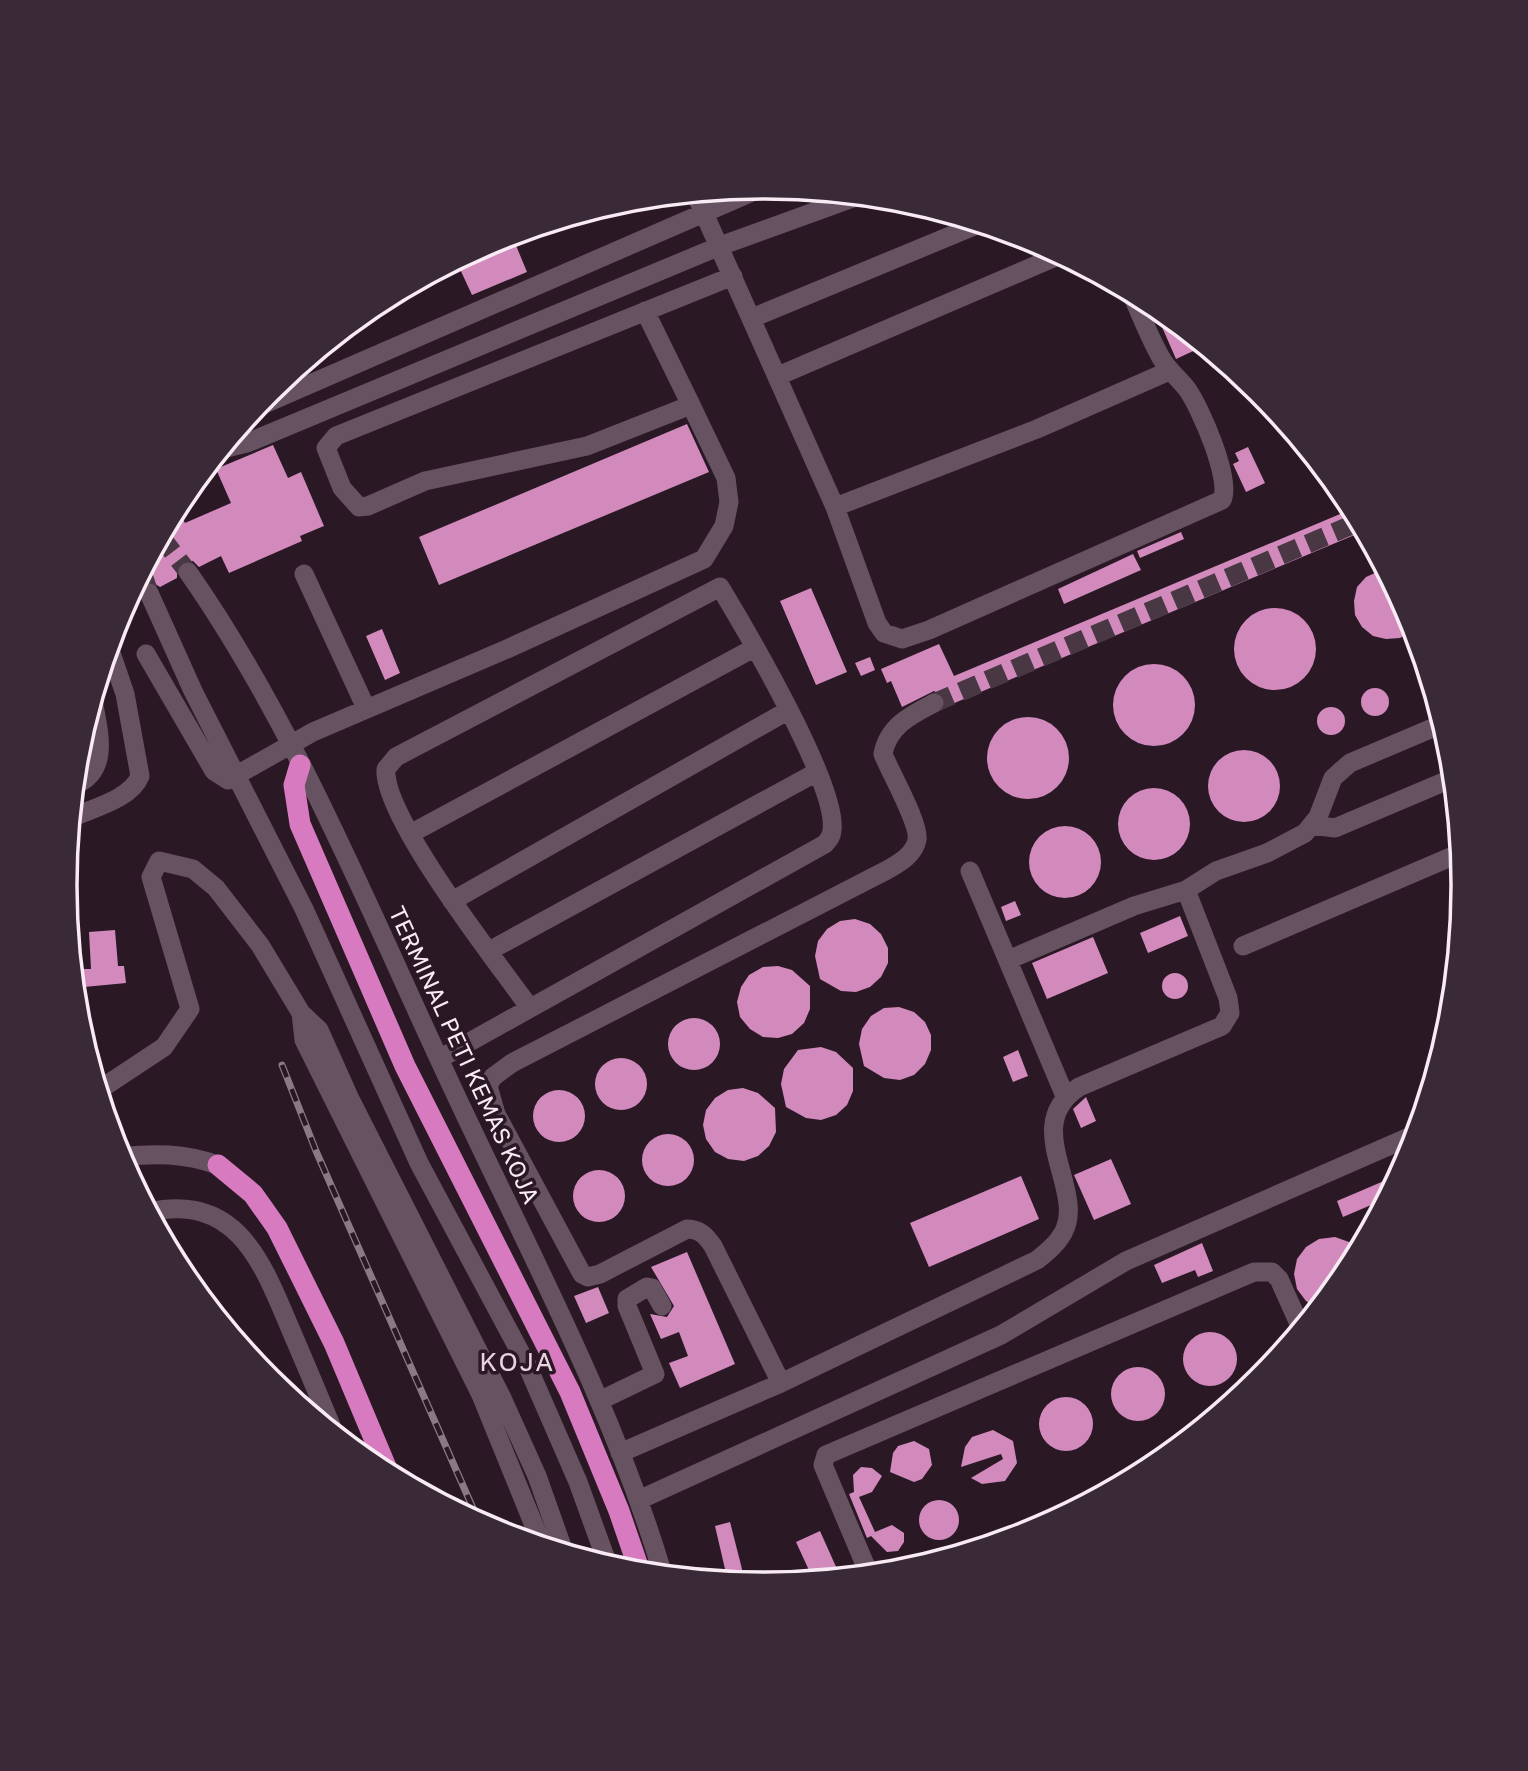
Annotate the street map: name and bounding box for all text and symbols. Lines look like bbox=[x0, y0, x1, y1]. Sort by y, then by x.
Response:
street label: TERMINAL PETI KEMAS KOJA bbox=[384, 902, 546, 1208]
district label: KOJA bbox=[479, 1346, 555, 1377]

